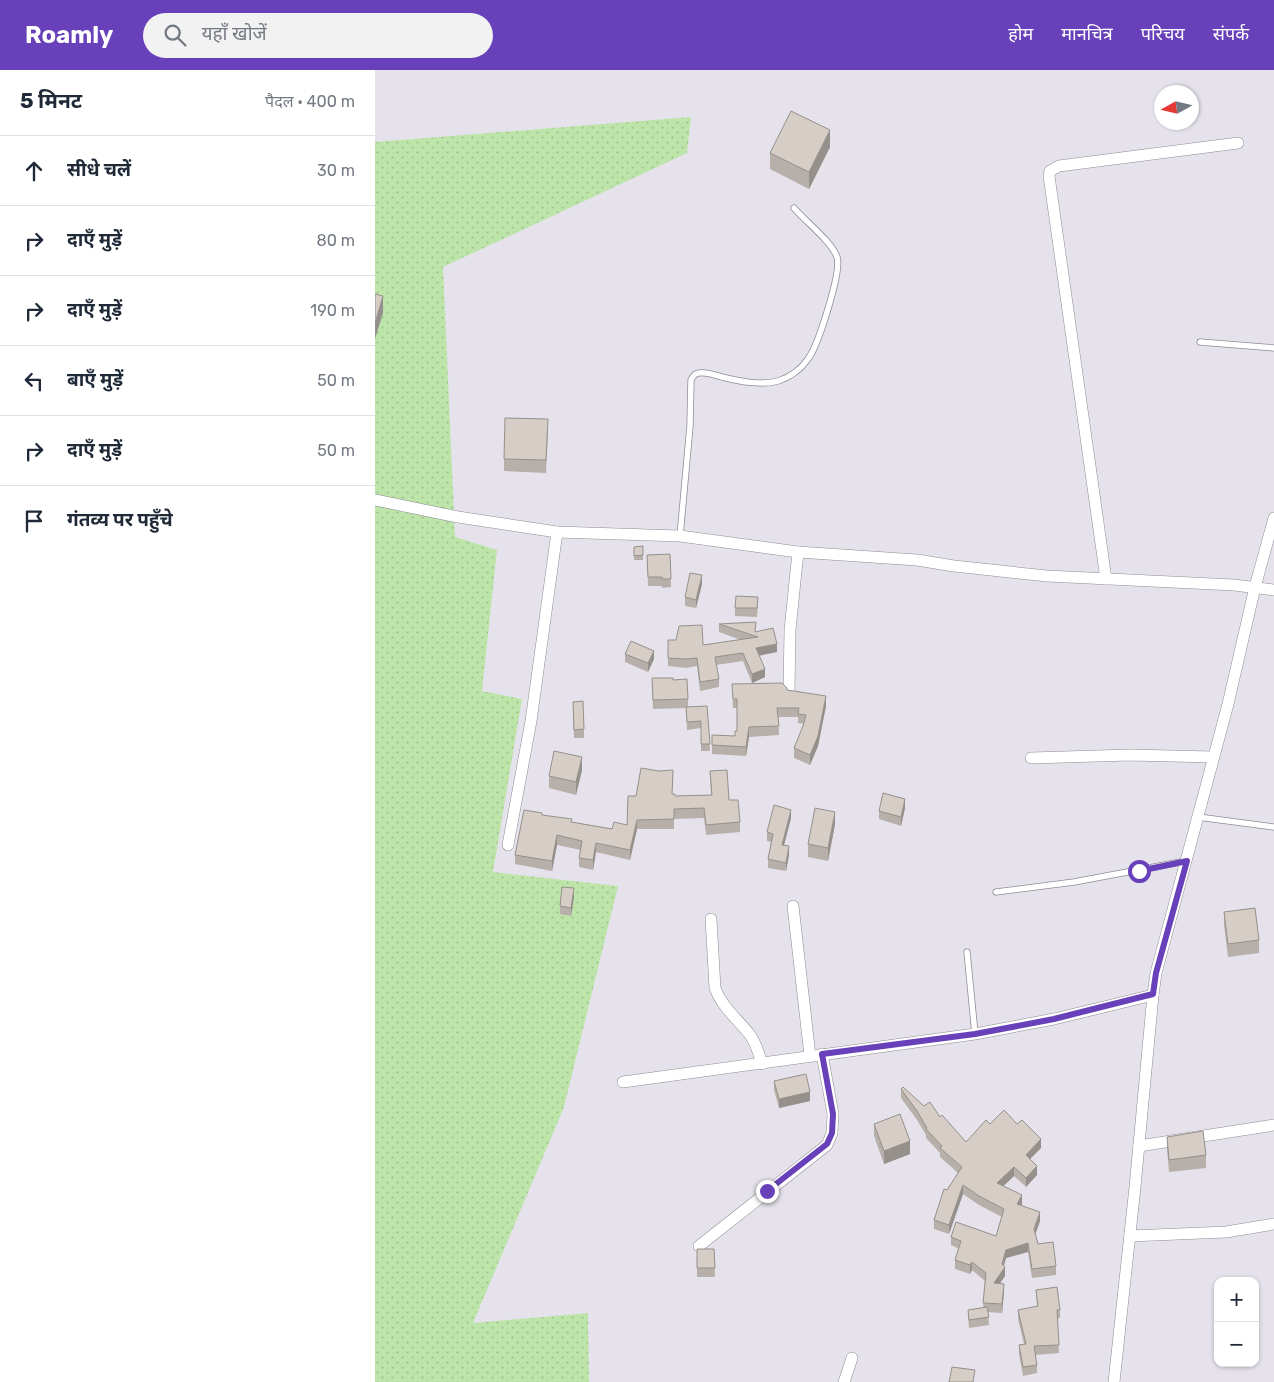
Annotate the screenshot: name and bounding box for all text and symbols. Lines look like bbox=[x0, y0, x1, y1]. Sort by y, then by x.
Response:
search box bbox=[143, 13, 493, 58]
text: Roamly bbox=[25, 21, 113, 49]
icon: search bbox=[161, 21, 189, 49]
text: यहाँ खोजें bbox=[201, 22, 267, 45]
text: होम bbox=[1008, 23, 1033, 45]
text: मानचित्र bbox=[1061, 23, 1113, 45]
text: परिचय bbox=[1141, 23, 1185, 45]
text: संपर्क bbox=[1213, 23, 1249, 45]
north arrow bbox=[1154, 85, 1199, 130]
text: 5 मिनट bbox=[20, 88, 82, 113]
text: पैदल · 400 m bbox=[265, 92, 355, 111]
icon: ahead bbox=[20, 157, 48, 185]
text: सीधे चलें bbox=[67, 158, 131, 181]
text: 30 m bbox=[317, 161, 355, 180]
icon: right bbox=[20, 227, 48, 255]
text: दाएँ मुड़ें bbox=[67, 228, 122, 251]
text: 80 m bbox=[317, 231, 355, 250]
icon: right bbox=[20, 297, 48, 325]
text: दाएँ मुड़ें bbox=[67, 298, 122, 321]
text: 190 m bbox=[310, 301, 355, 320]
icon: left bbox=[20, 367, 48, 395]
text: बाएँ मुड़ें bbox=[67, 368, 123, 391]
text: 50 m bbox=[317, 371, 355, 390]
icon: right bbox=[20, 437, 48, 465]
text: दाएँ मुड़ें bbox=[67, 438, 122, 461]
text: 50 m bbox=[317, 441, 355, 460]
icon: arrive bbox=[20, 507, 48, 535]
text: गंतव्य पर पहुँचे bbox=[67, 508, 173, 531]
route start bbox=[1128, 860, 1151, 883]
route end bbox=[756, 1180, 779, 1203]
map controls bbox=[1214, 1277, 1259, 1367]
button: + bbox=[1214, 1277, 1259, 1322]
button: − bbox=[1214, 1322, 1259, 1367]

